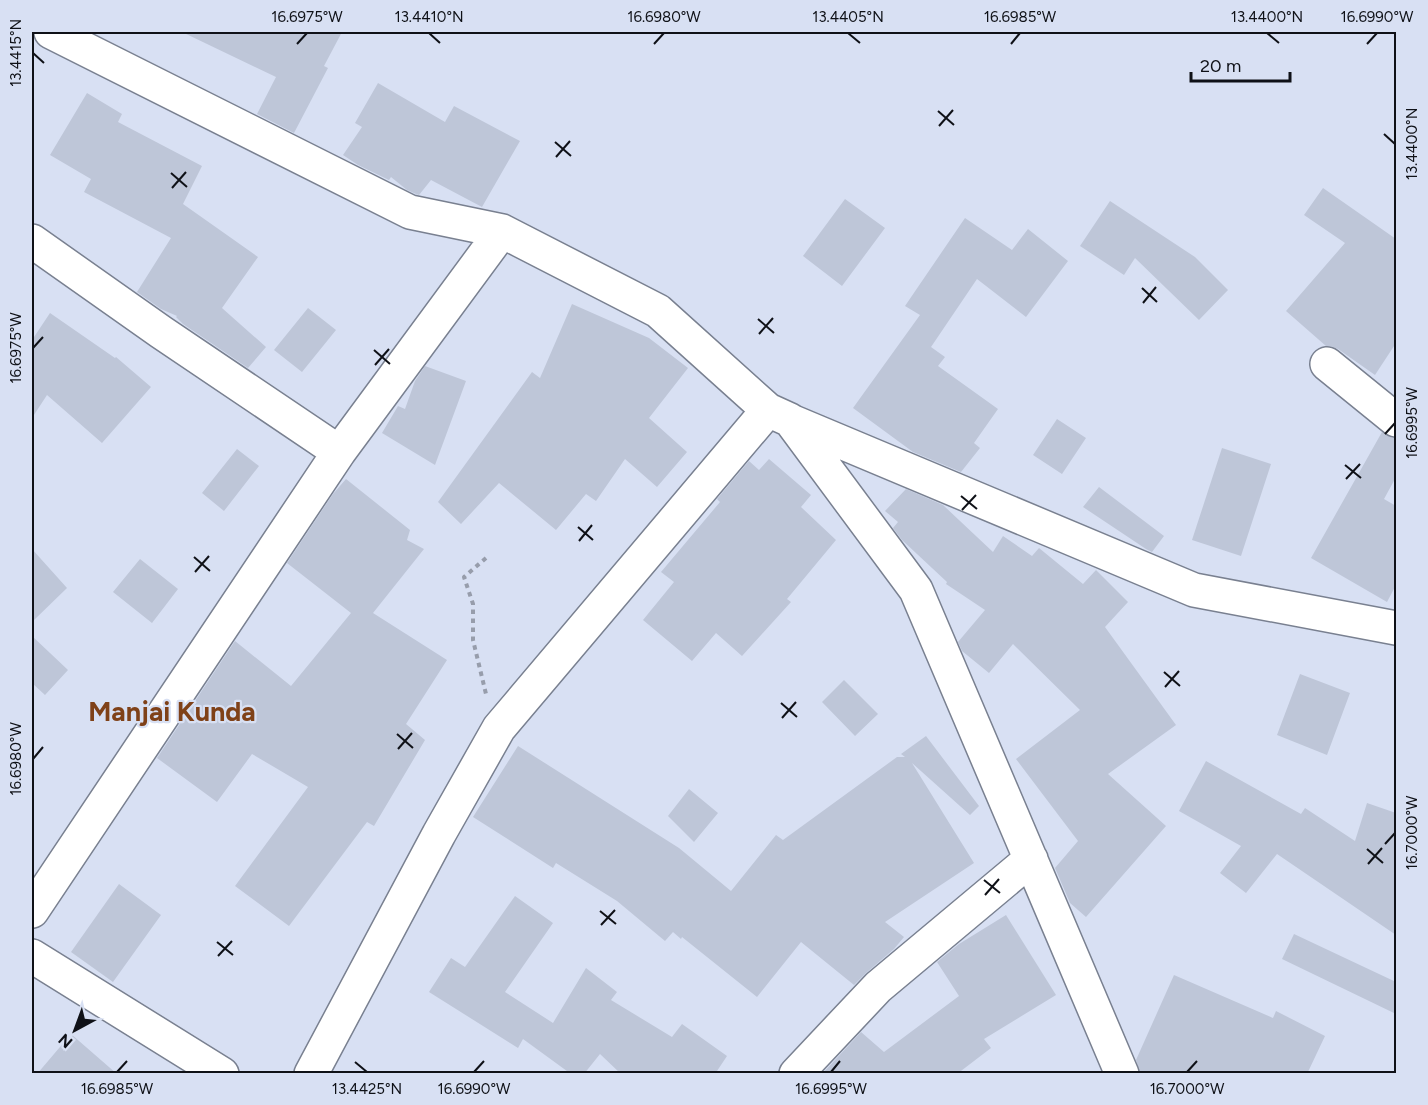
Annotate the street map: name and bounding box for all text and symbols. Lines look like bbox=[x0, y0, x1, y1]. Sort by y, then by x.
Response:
text: 16.6975°W bbox=[271, 8, 343, 26]
text: 13.4410°N bbox=[394, 8, 464, 26]
text: 16.6980°W bbox=[627, 8, 701, 26]
text: 13.4405°N bbox=[812, 8, 884, 26]
text: 16.6985°W bbox=[984, 8, 1057, 26]
text: 13.4400°N bbox=[1231, 8, 1303, 26]
text: 16.6990°W bbox=[1341, 8, 1414, 26]
text: 13.4415°N bbox=[7, 19, 25, 87]
scale bar bbox=[1191, 45, 1290, 83]
text: 20 m bbox=[1200, 55, 1241, 77]
text: 13.4400°N bbox=[1403, 108, 1421, 180]
text: 16.6975°W bbox=[7, 312, 25, 384]
text: 16.6995°W bbox=[1403, 386, 1421, 459]
district label: Manjai Kunda bbox=[88, 695, 256, 728]
text: 16.6980°W bbox=[7, 722, 25, 796]
text: 16.7000°W bbox=[1403, 795, 1421, 870]
north arrow bbox=[45, 1000, 105, 1060]
text: N bbox=[55, 1030, 76, 1052]
text: 16.6985°W bbox=[81, 1080, 154, 1098]
text: 13.4425°N bbox=[332, 1080, 402, 1098]
text: 16.6990°W bbox=[438, 1080, 511, 1098]
text: 16.6995°W bbox=[795, 1080, 868, 1098]
text: 16.7000°W bbox=[1150, 1080, 1225, 1098]

